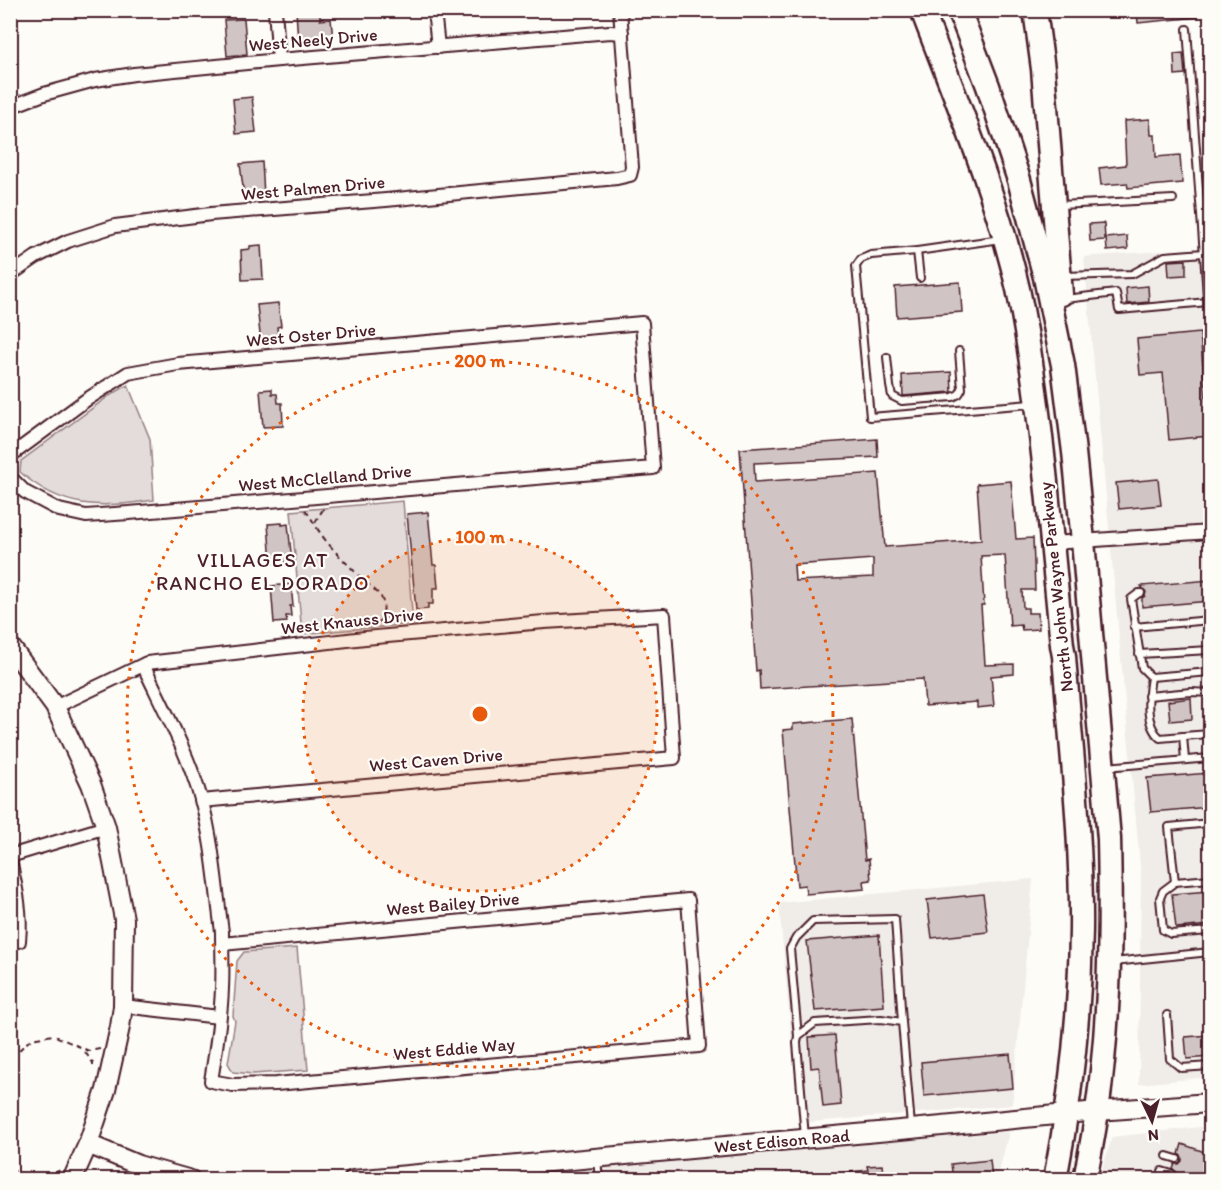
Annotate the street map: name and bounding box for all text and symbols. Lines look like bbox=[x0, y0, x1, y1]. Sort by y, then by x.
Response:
street label: West Neely Drive bbox=[248, 23, 378, 57]
street label: West Palmen Drive bbox=[240, 171, 386, 205]
street label: West Oster Drive bbox=[245, 318, 377, 352]
text: 200 m bbox=[455, 350, 506, 372]
street label: West McClelland Drive bbox=[237, 459, 413, 497]
street label: North John Wayne Parkway bbox=[1034, 480, 1078, 693]
text: 100 m bbox=[455, 526, 506, 548]
district label: VILLAGES AT RANCHO EL DORADO bbox=[156, 548, 370, 595]
street label: West Knauss Drive bbox=[280, 603, 424, 639]
centre of rings bbox=[470, 704, 490, 724]
street label: West Caven Drive bbox=[368, 743, 504, 777]
street label: West Bailey Drive bbox=[386, 887, 520, 921]
street label: West Eddie Way bbox=[392, 1033, 516, 1065]
north arrow bbox=[1122, 1091, 1182, 1151]
street label: West Edison Road bbox=[713, 1124, 851, 1158]
text: N bbox=[1147, 1126, 1159, 1145]

